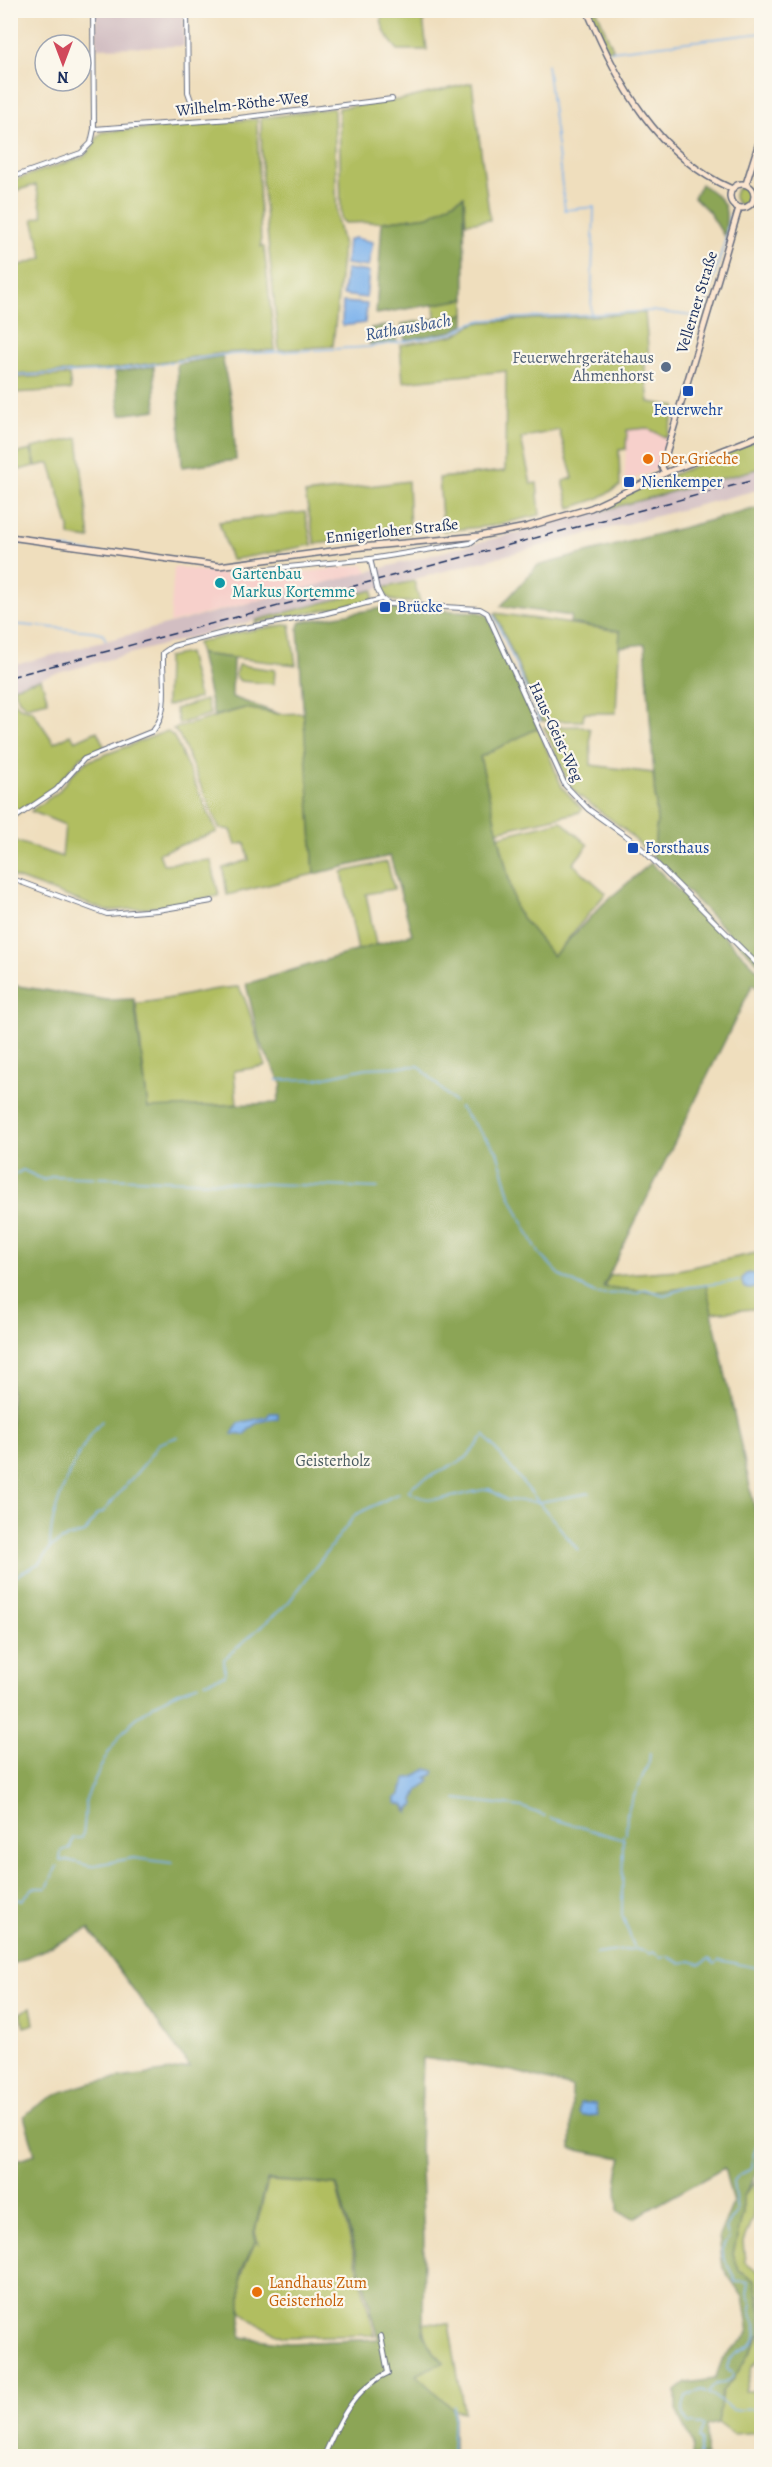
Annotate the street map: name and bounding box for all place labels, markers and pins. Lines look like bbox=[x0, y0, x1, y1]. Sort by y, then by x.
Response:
place label: Feuerwehrgerätehaus Ahmenhorst bbox=[512, 347, 654, 387]
marker: Feuerwehrgerätehaus Ahmenhorst bbox=[659, 360, 673, 374]
marker: Feuerwehr bbox=[681, 384, 695, 398]
place label: Feuerwehr bbox=[653, 399, 723, 421]
place label: Der Grieche bbox=[660, 448, 738, 470]
marker: Der Grieche bbox=[641, 452, 655, 466]
place label: Nienkemper bbox=[641, 471, 723, 493]
marker: Nienkemper bbox=[622, 475, 636, 489]
place label: Gartenbau Markus Kortemme bbox=[232, 563, 355, 603]
marker: Gartenbau Markus Kortemme bbox=[213, 576, 227, 590]
place label: Brücke bbox=[397, 596, 443, 618]
marker: Brücke bbox=[378, 600, 392, 614]
place label: Forsthaus bbox=[645, 837, 709, 859]
marker: Forsthaus bbox=[626, 841, 640, 855]
place label: Landhaus Zum Geisterholz bbox=[269, 2272, 367, 2312]
marker: Landhaus Zum Geisterholz bbox=[250, 2285, 264, 2299]

